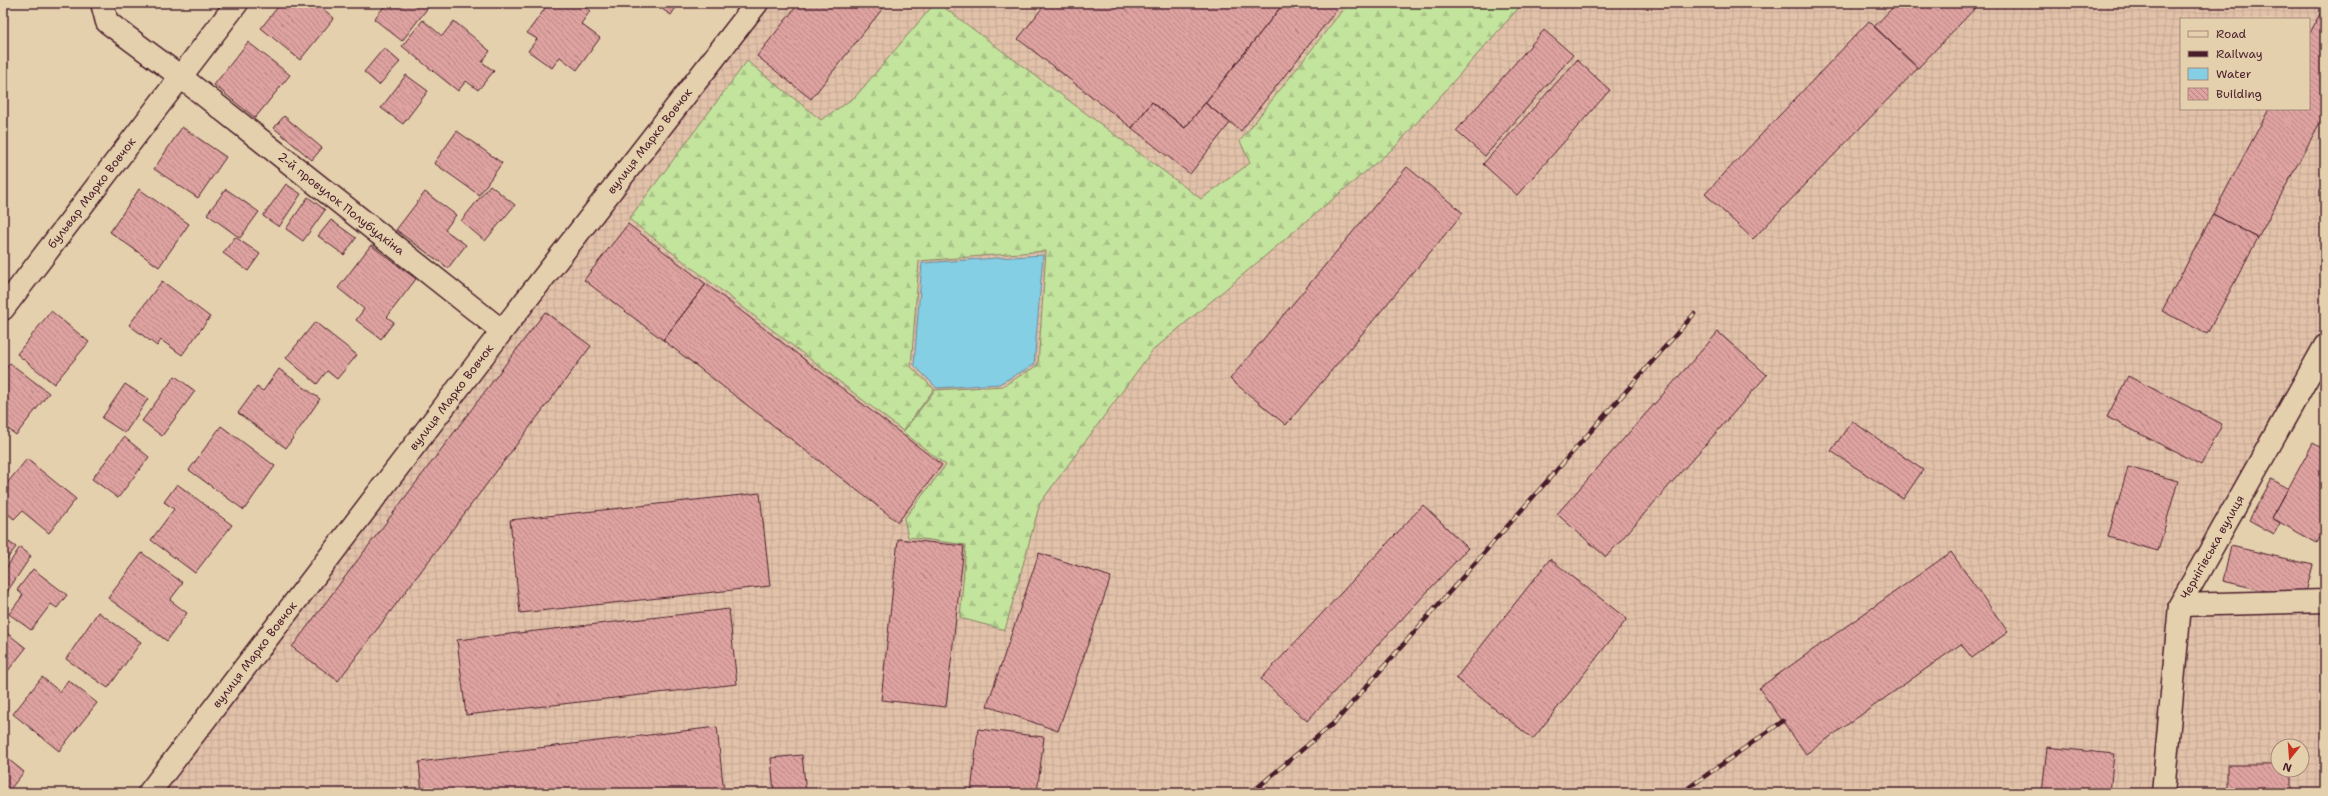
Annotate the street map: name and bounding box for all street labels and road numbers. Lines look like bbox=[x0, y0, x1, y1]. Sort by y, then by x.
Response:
street label: вулиця Марко Вовчок bbox=[603, 84, 696, 197]
street label: бульвар Марко Вовчок bbox=[44, 134, 140, 252]
street label: 2-й провулок Полубудкіна bbox=[274, 149, 408, 259]
street label: вулиця Марко Вовчок bbox=[406, 340, 498, 454]
street label: Чернігівська вулиця bbox=[2177, 492, 2248, 602]
street label: вулиця Марко Вовчок bbox=[209, 598, 301, 711]

